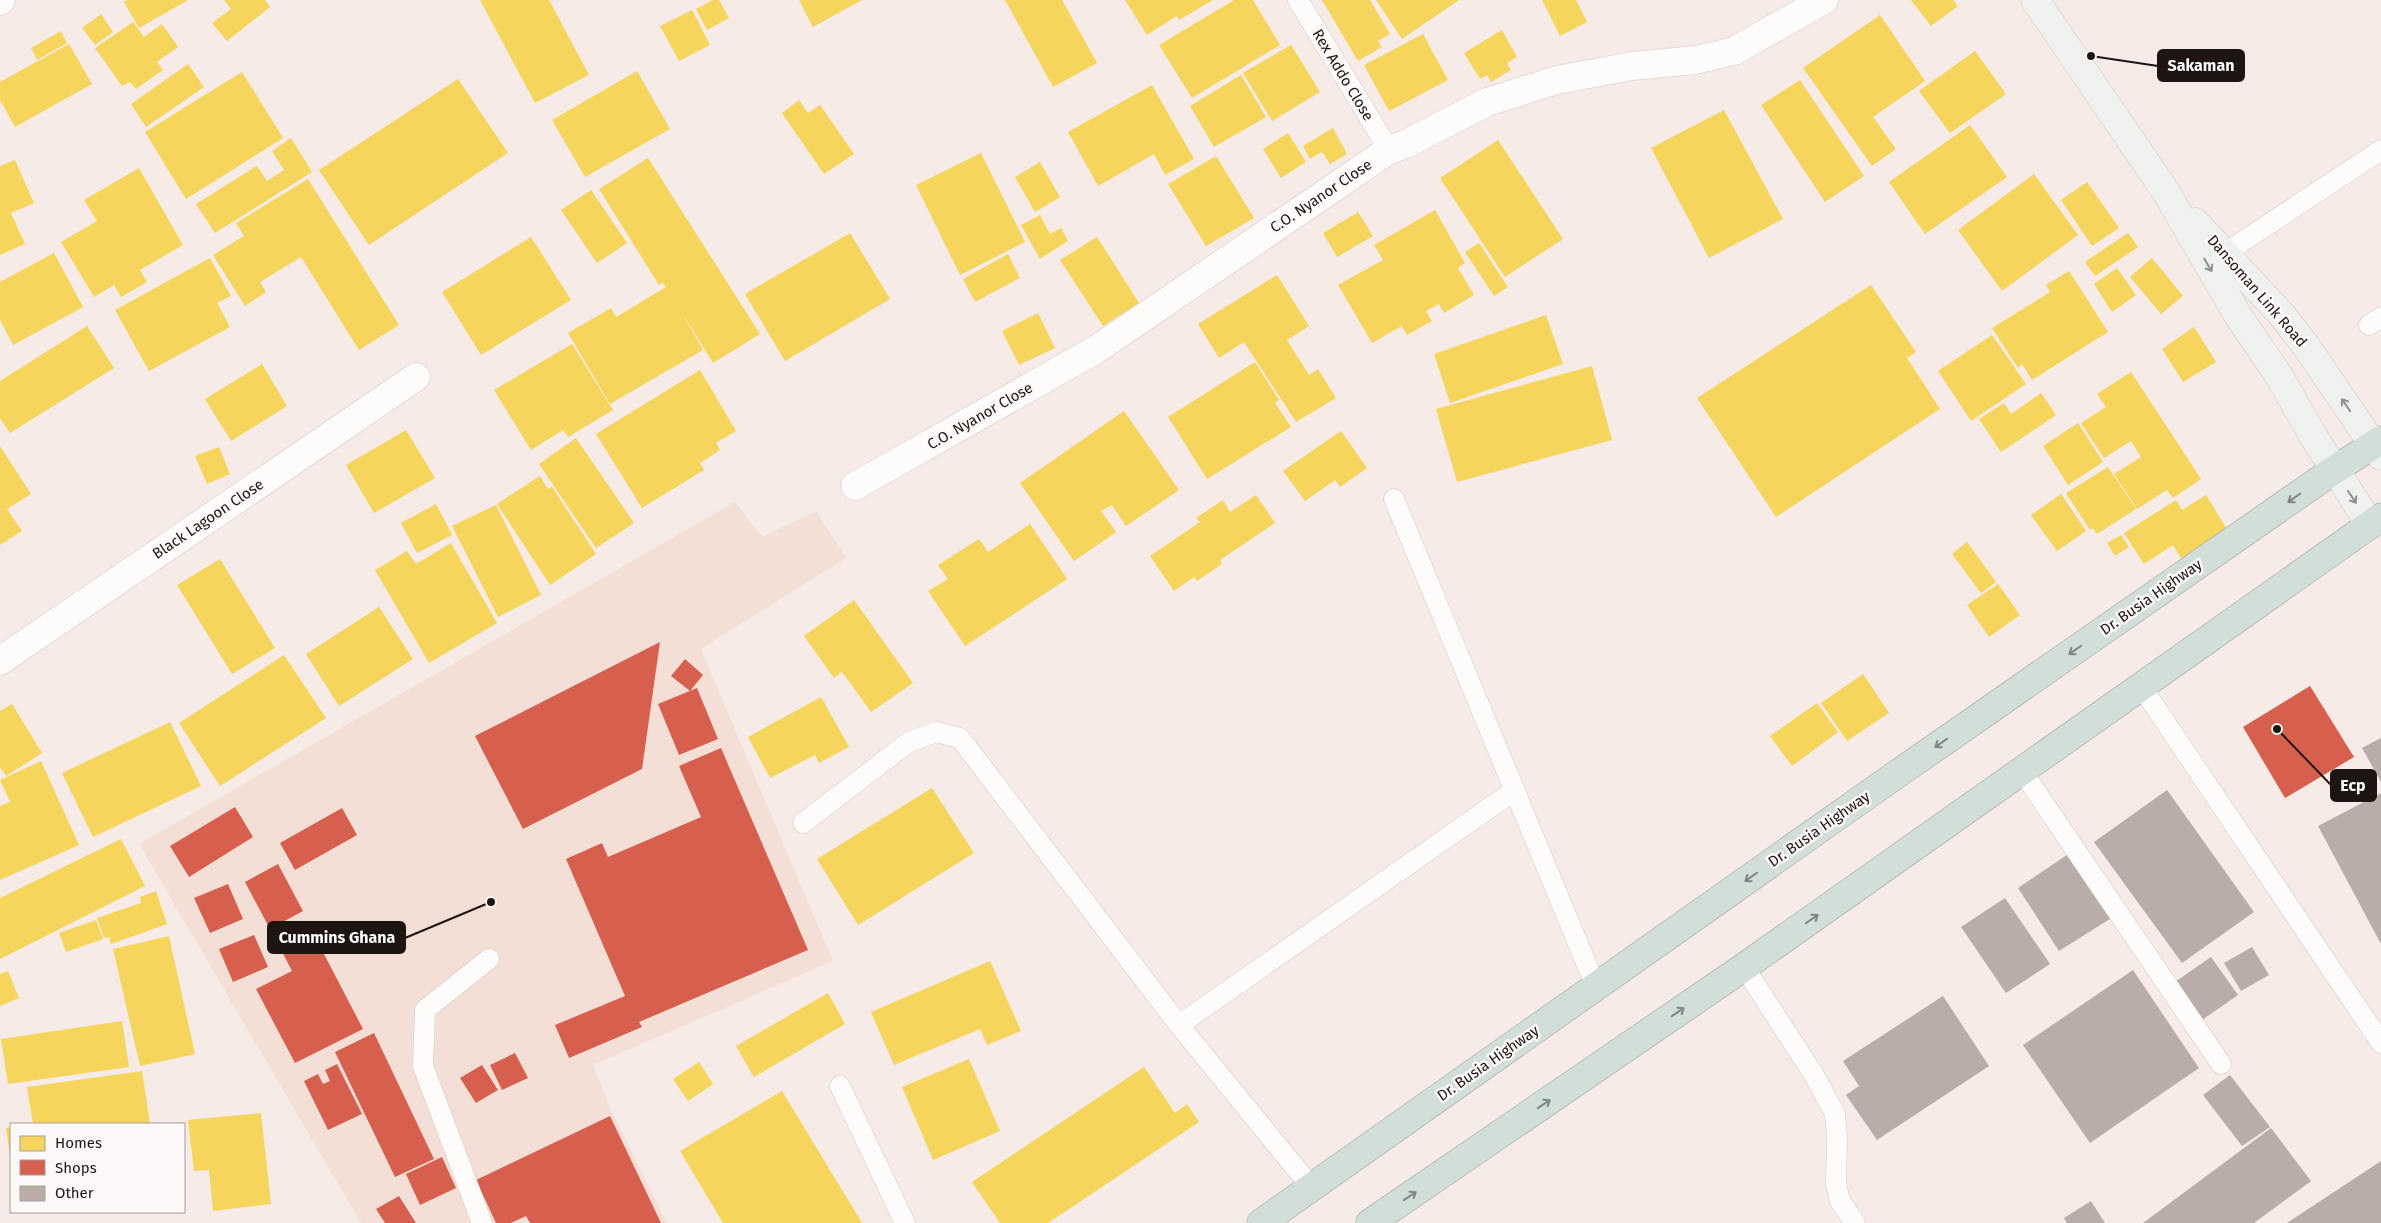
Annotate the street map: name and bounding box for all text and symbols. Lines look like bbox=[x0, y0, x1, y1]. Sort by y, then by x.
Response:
street label: Rex Addo Close bbox=[1309, 26, 1377, 124]
callout: Sakaman bbox=[2158, 50, 2244, 81]
text: Sakaman bbox=[2168, 56, 2234, 75]
street label: C.O. Nyanor Close bbox=[1267, 155, 1375, 237]
street label: Dansoman Link Road bbox=[2203, 231, 2311, 351]
one-way arrow bbox=[2204, 257, 2214, 271]
street label: C.O. Nyanor Close bbox=[924, 379, 1036, 453]
one-way arrow bbox=[2341, 399, 2351, 413]
street label: Black Lagoon Close bbox=[149, 475, 267, 563]
one-way arrow bbox=[2347, 490, 2357, 504]
one-way arrow bbox=[2287, 493, 2301, 503]
street label: Dr. Busia Highway bbox=[2097, 555, 2206, 639]
one-way arrow bbox=[2068, 645, 2082, 655]
one-way arrow bbox=[1935, 738, 1949, 748]
callout: Ecp bbox=[2331, 770, 2376, 801]
text: Ecp bbox=[2340, 776, 2366, 795]
street label: Dr. Busia Highway bbox=[1765, 787, 1874, 871]
one-way arrow bbox=[1744, 872, 1758, 882]
one-way arrow bbox=[1804, 914, 1818, 925]
callout: Cummins Ghana bbox=[268, 922, 405, 953]
text: Cummins Ghana bbox=[279, 928, 396, 947]
one-way arrow bbox=[1671, 1007, 1685, 1017]
street label: Dr. Busia Highway bbox=[1434, 1021, 1543, 1105]
one-way arrow bbox=[1537, 1099, 1551, 1109]
legend bbox=[10, 1123, 185, 1213]
text: Homes bbox=[55, 1134, 102, 1152]
text: Shops bbox=[55, 1159, 97, 1177]
text: Other bbox=[55, 1184, 94, 1202]
one-way arrow bbox=[1403, 1190, 1417, 1201]

